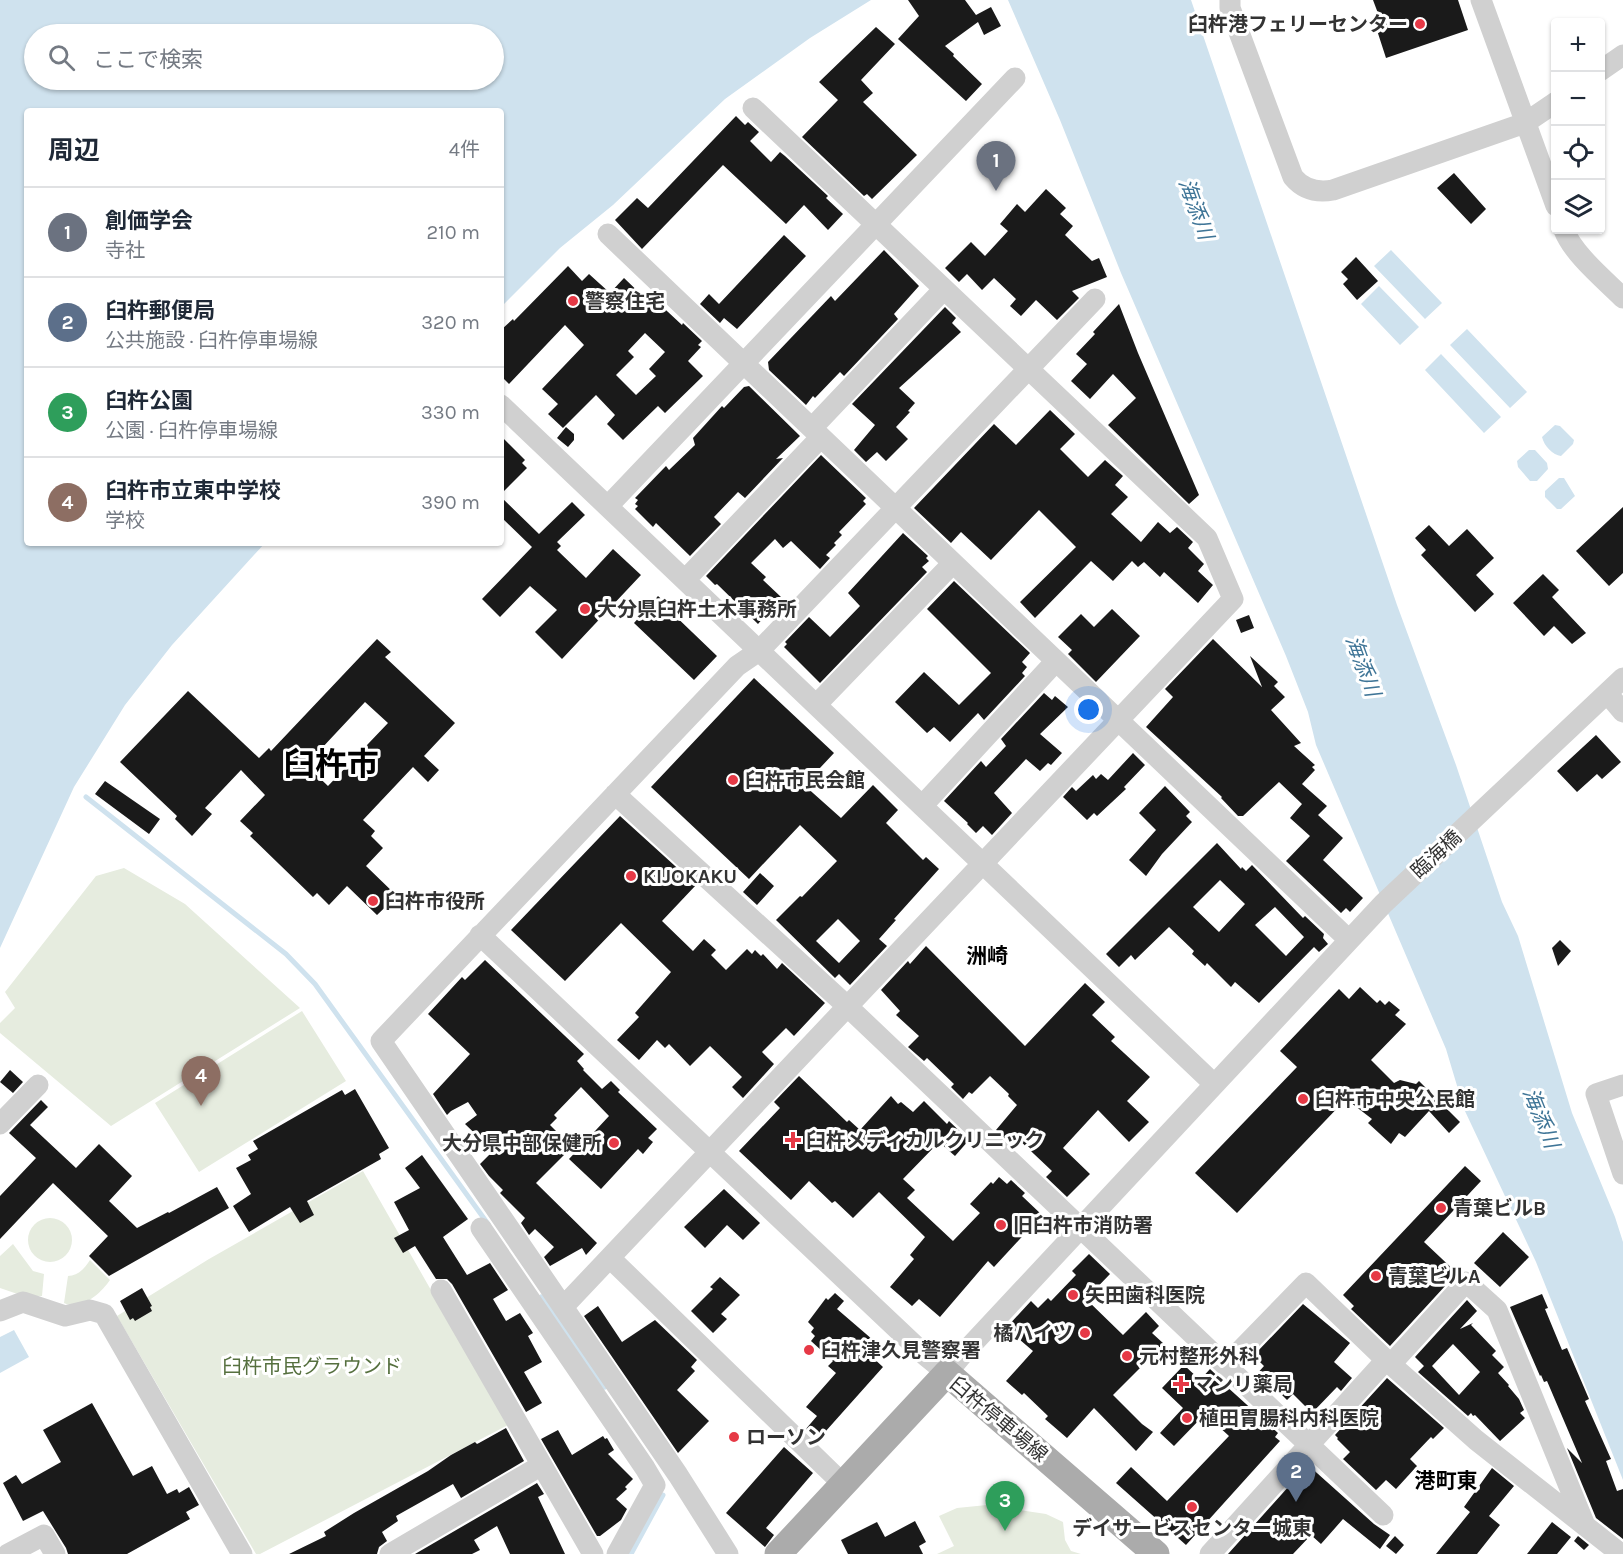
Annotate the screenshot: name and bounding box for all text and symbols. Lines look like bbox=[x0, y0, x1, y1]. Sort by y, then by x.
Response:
place label: 臼杵港フェリーセンター bbox=[1188, 13, 1408, 36]
marker: 臼杵港フェリーセンター bbox=[1413, 17, 1427, 31]
map controls bbox=[1551, 18, 1605, 234]
button: + bbox=[1551, 18, 1605, 72]
search box bbox=[24, 24, 504, 90]
icon: search bbox=[45, 41, 78, 74]
text: ここで検索 bbox=[93, 47, 203, 73]
button: − bbox=[1551, 72, 1605, 126]
button: locate bbox=[1551, 126, 1605, 180]
text: 周辺 bbox=[48, 135, 100, 166]
text: 4件 bbox=[449, 138, 480, 161]
pin: 1 bbox=[976, 142, 1016, 191]
water label: 海添川 bbox=[1174, 175, 1219, 245]
button: layers bbox=[1551, 180, 1605, 234]
text: 創価学会 bbox=[105, 208, 193, 234]
text: 1 bbox=[64, 221, 71, 244]
text: 210 m bbox=[426, 221, 480, 244]
text: 寺社 bbox=[105, 239, 145, 262]
place label: 警察住宅 bbox=[585, 290, 665, 313]
marker: 警察住宅 bbox=[566, 294, 580, 308]
text: 臼杵郵便局 bbox=[105, 298, 215, 324]
text: 2 bbox=[61, 311, 74, 334]
text: 320 m bbox=[421, 311, 480, 334]
text: 公共施設 · 臼杵停車場線 bbox=[105, 329, 318, 352]
text: 臼杵公園 bbox=[105, 388, 193, 414]
text: 3 bbox=[61, 401, 74, 424]
text: 330 m bbox=[421, 401, 480, 424]
text: 公園 · 臼杵停車場線 bbox=[105, 419, 278, 442]
text: 臼杵市立東中学校 bbox=[105, 478, 281, 504]
text: 4 bbox=[62, 491, 73, 514]
text: 390 m bbox=[421, 491, 480, 514]
text: 学校 bbox=[105, 509, 145, 532]
place label: 大分県臼杵土木事務所 bbox=[597, 598, 797, 621]
marker: 大分県臼杵土木事務所 bbox=[578, 602, 592, 616]
water label: 海添川 bbox=[1341, 632, 1386, 702]
your location bbox=[1074, 695, 1103, 724]
district label: 臼杵市 bbox=[283, 746, 379, 783]
place label: 臼杵市民会館 bbox=[745, 769, 865, 792]
marker: 臼杵市民会館 bbox=[726, 773, 740, 787]
street label: 臨海橋 bbox=[1407, 825, 1466, 883]
place label: KIJOKAKU bbox=[643, 865, 737, 888]
marker: KIJOKAKU bbox=[624, 869, 638, 883]
place label: 臼杵市役所 bbox=[385, 890, 485, 913]
marker: 臼杵市役所 bbox=[366, 894, 380, 908]
district label: 洲崎 bbox=[966, 944, 1008, 968]
pin: 4 bbox=[182, 1056, 220, 1106]
water label: 海添川 bbox=[1518, 1084, 1565, 1154]
place label: 臼杵市中央公民館 bbox=[1315, 1088, 1475, 1111]
marker: 臼杵市中央公民館 bbox=[1296, 1092, 1310, 1106]
place label: 臼杵メディカルクリニック bbox=[806, 1129, 1045, 1152]
marker: 臼杵メディカルクリニック bbox=[784, 1131, 802, 1149]
place label: 大分県中部保健所 bbox=[442, 1132, 602, 1155]
marker: 大分県中部保健所 bbox=[607, 1136, 621, 1150]
place label: 青葉ビルB bbox=[1453, 1197, 1546, 1220]
marker: 青葉ビルB bbox=[1434, 1201, 1448, 1215]
place label: 旧臼杵市消防署 bbox=[1013, 1214, 1153, 1237]
marker: 旧臼杵市消防署 bbox=[994, 1218, 1008, 1232]
place label: 青葉ビルA bbox=[1388, 1265, 1481, 1288]
marker: 青葉ビルA bbox=[1369, 1269, 1383, 1283]
place label: 矢田歯科医院 bbox=[1085, 1284, 1205, 1307]
marker: 矢田歯科医院 bbox=[1066, 1288, 1080, 1302]
place label: 橘ハイツ bbox=[993, 1322, 1073, 1345]
marker: 橘ハイツ bbox=[1078, 1326, 1092, 1340]
place label: 臼杵津久見警察署 bbox=[821, 1339, 981, 1362]
marker: 臼杵津久見警察署 bbox=[802, 1343, 816, 1357]
place label: 元村整形外科 bbox=[1139, 1345, 1259, 1368]
marker: 元村整形外科 bbox=[1120, 1349, 1134, 1363]
park label: 臼杵市民グラウンド bbox=[222, 1355, 402, 1378]
street label: 臼杵停車場線 bbox=[945, 1372, 1052, 1467]
place label: マンリ薬局 bbox=[1193, 1373, 1293, 1396]
marker: マンリ薬局 bbox=[1174, 1377, 1188, 1391]
place label: 植田胃腸科内科医院 bbox=[1199, 1407, 1379, 1430]
marker: 植田胃腸科内科医院 bbox=[1180, 1411, 1194, 1425]
place label: ローソン bbox=[746, 1426, 826, 1449]
marker: ローソン bbox=[727, 1430, 741, 1444]
pin: 2 bbox=[1276, 1452, 1316, 1502]
district label: 港町東 bbox=[1415, 1469, 1478, 1493]
pin: 3 bbox=[986, 1482, 1024, 1531]
marker: デイサービスセンター城東 bbox=[1185, 1500, 1199, 1514]
place label: デイサービスセンター城東 bbox=[1072, 1517, 1312, 1540]

